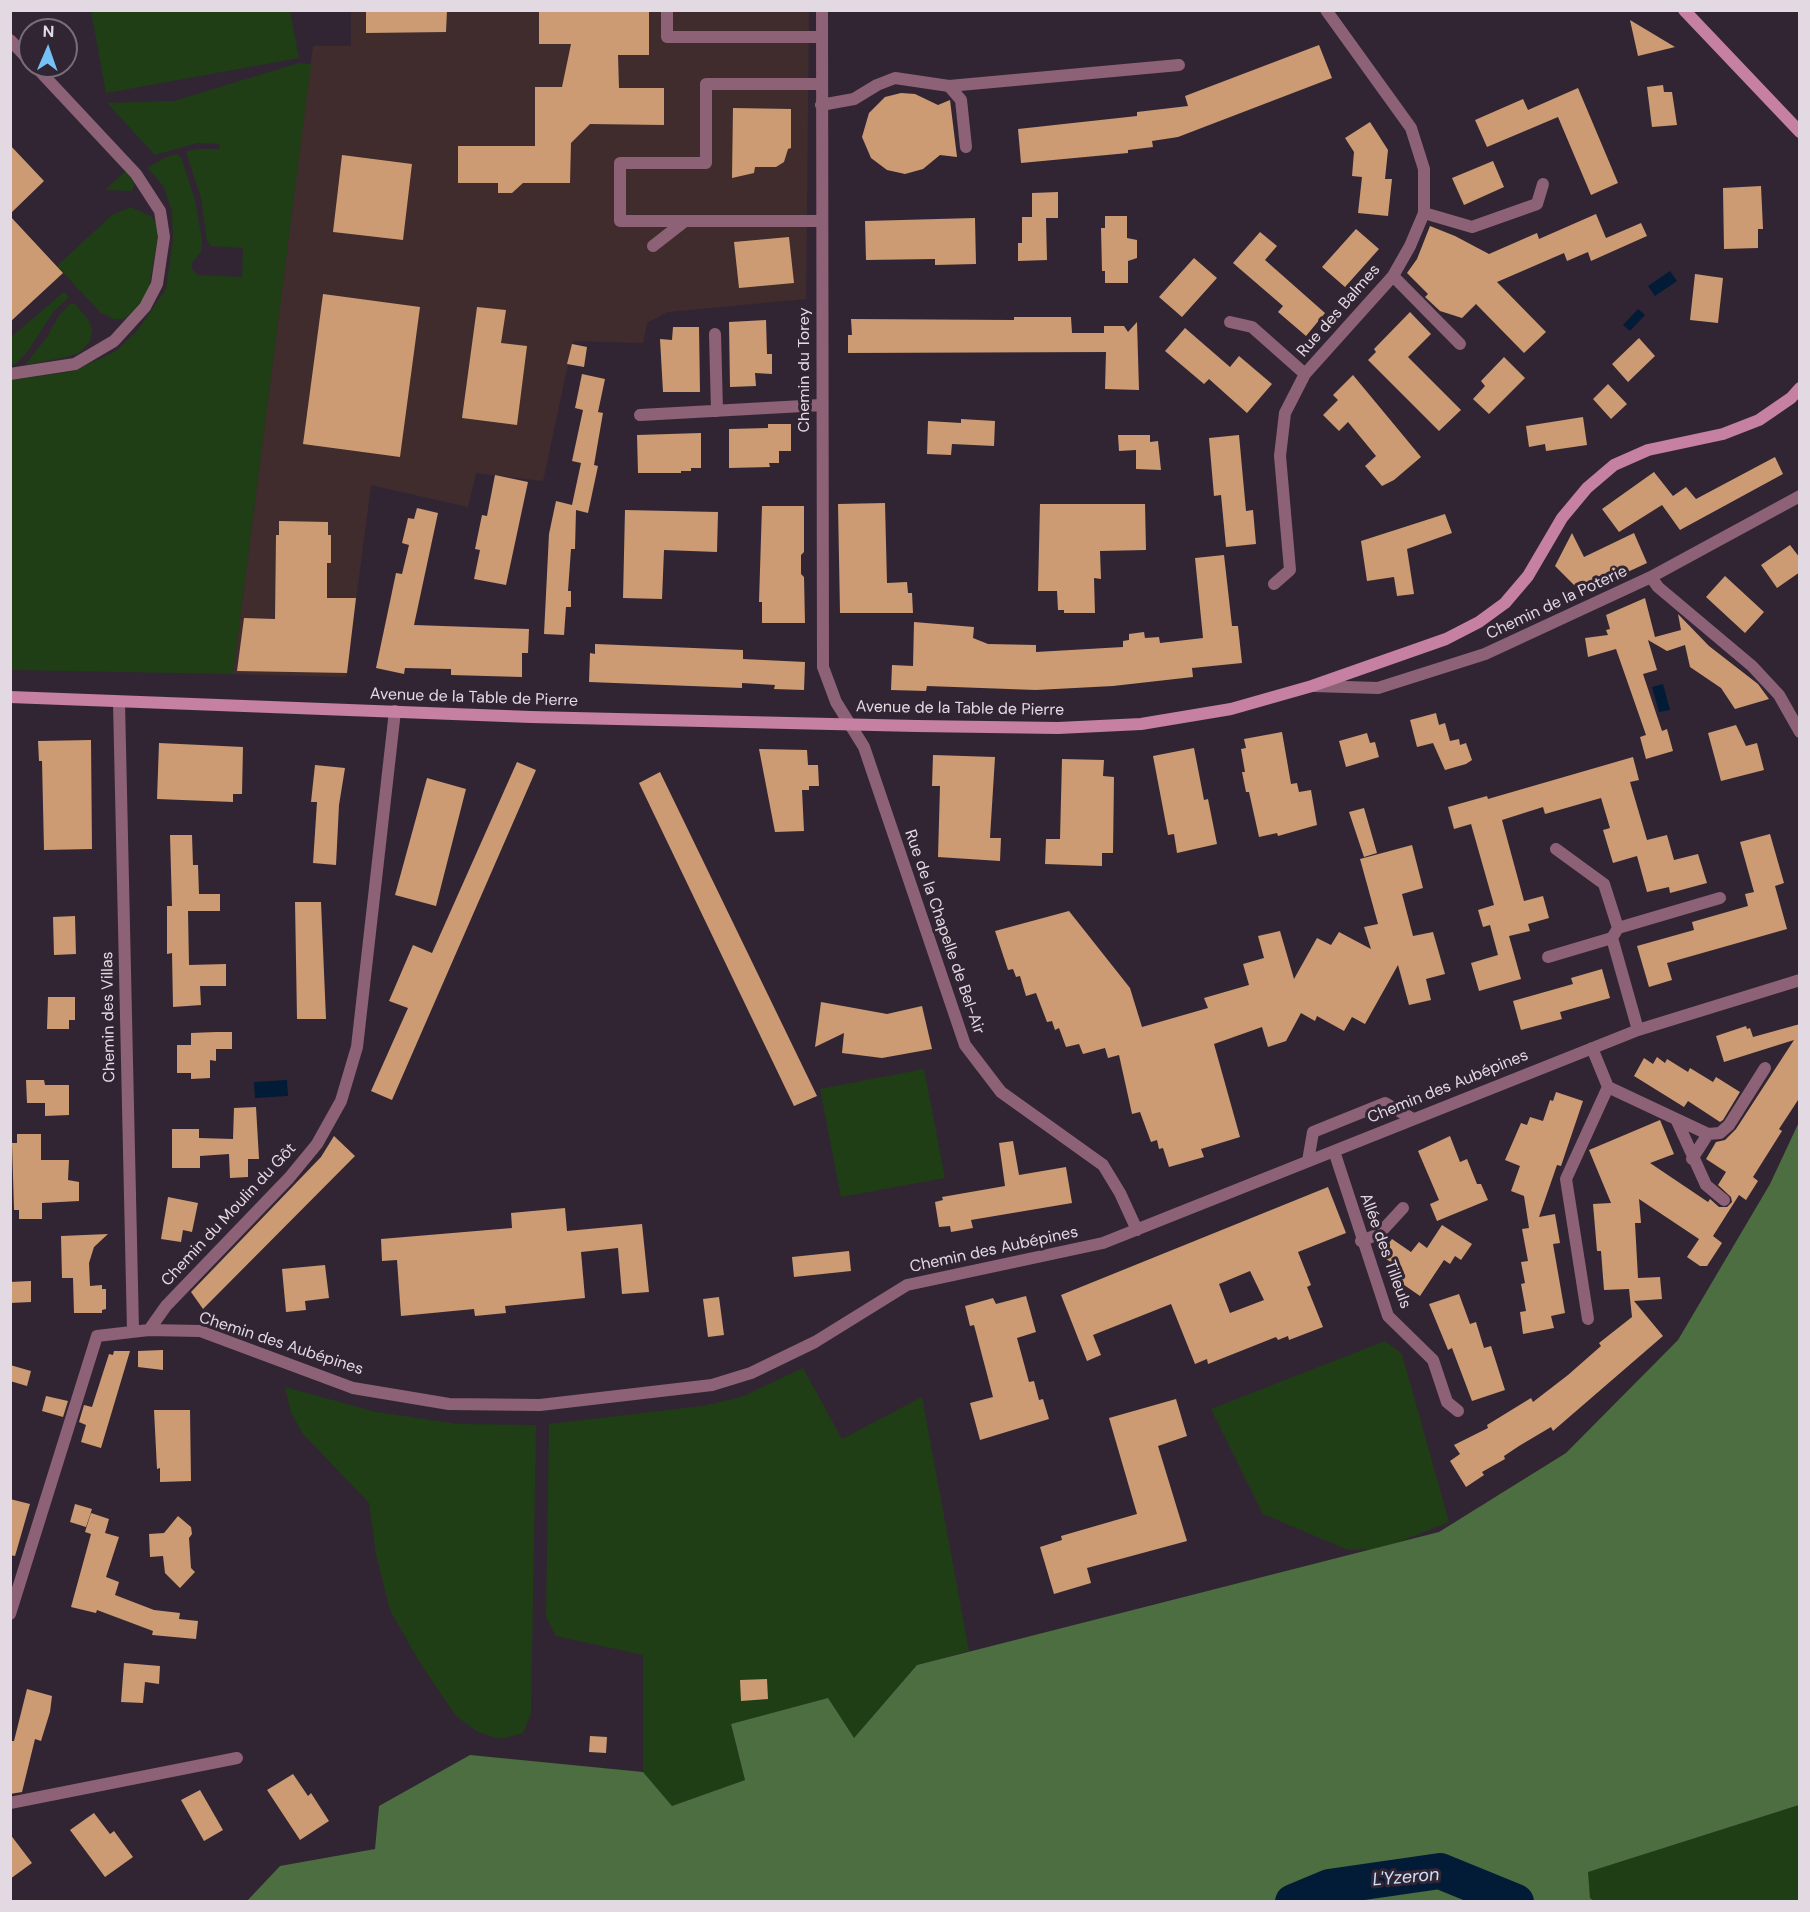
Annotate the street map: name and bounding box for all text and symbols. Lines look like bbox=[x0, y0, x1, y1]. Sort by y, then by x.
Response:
north arrow bbox=[18, 18, 78, 78]
text: N bbox=[42, 21, 55, 42]
street label: Rue des Balmes bbox=[1293, 261, 1385, 361]
street label: Chemin du Torey bbox=[795, 307, 815, 433]
street label: Chemin de la Poterie bbox=[1484, 562, 1630, 644]
street label: Avenue de la Table de Pierre bbox=[370, 685, 578, 711]
street label: Avenue de la Table de Pierre bbox=[856, 698, 1064, 720]
street label: Rue de la Chapelle de Bel-Air bbox=[900, 827, 988, 1037]
street label: Chemin des Villas bbox=[98, 951, 120, 1083]
street label: Chemin des Aubépines bbox=[1365, 1046, 1531, 1128]
street label: Chemin du Moulin du Gôt bbox=[158, 1139, 300, 1291]
street label: Allée des Tilleuls bbox=[1355, 1191, 1415, 1311]
street label: Chemin des Aubépines bbox=[908, 1223, 1080, 1277]
street label: Chemin des Aubépines bbox=[196, 1308, 366, 1380]
water label: L'Yzeron bbox=[1372, 1864, 1440, 1892]

